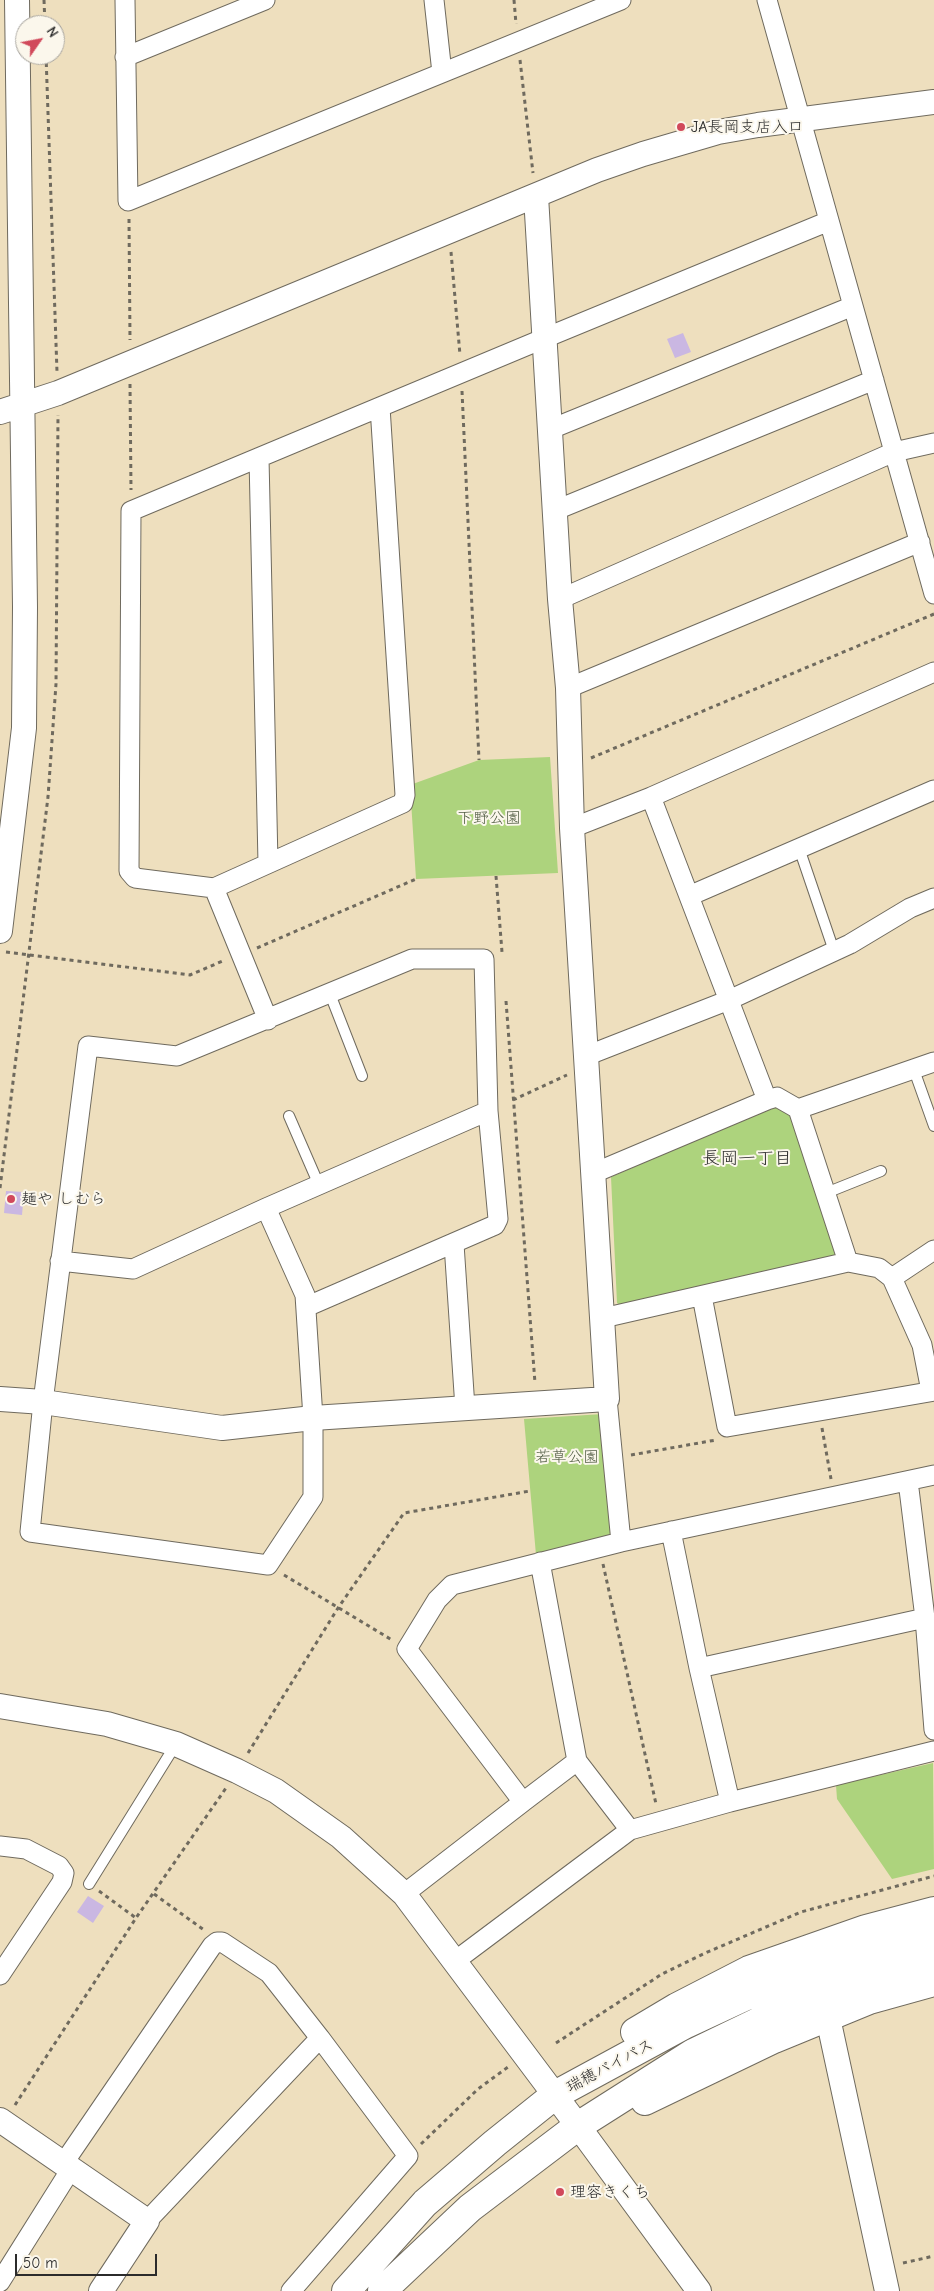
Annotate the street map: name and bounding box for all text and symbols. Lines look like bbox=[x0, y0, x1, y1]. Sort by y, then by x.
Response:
north arrow bbox=[15, 15, 65, 65]
text: N bbox=[43, 24, 62, 41]
place label: JA長岡支店入口 bbox=[691, 117, 804, 137]
marker: JA長岡支店入口 bbox=[675, 121, 687, 133]
park label: 下野公園 bbox=[457, 808, 521, 828]
district label: 長岡一丁目 bbox=[702, 1148, 792, 1170]
place label: 麺や しむら bbox=[21, 1189, 106, 1209]
marker: 麺や しむら bbox=[5, 1193, 17, 1205]
park label: 若草公園 bbox=[535, 1447, 599, 1467]
street label: 瑞穂バイパス bbox=[563, 2035, 657, 2097]
place label: 理容きくち bbox=[570, 2182, 650, 2202]
marker: 理容きくち bbox=[554, 2186, 566, 2198]
scale bar bbox=[18, 2244, 160, 2276]
text: 50 m bbox=[23, 2254, 58, 2272]

